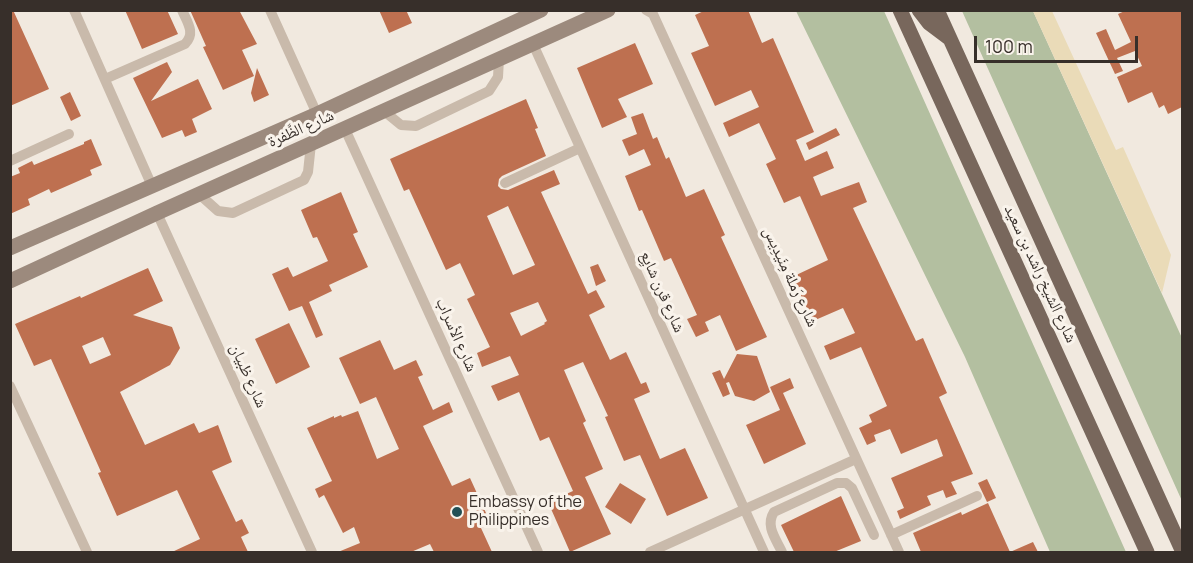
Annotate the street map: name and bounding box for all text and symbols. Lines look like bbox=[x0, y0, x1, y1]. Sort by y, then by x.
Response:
scale bar bbox=[977, 24, 1140, 62]
text: 100 m bbox=[985, 34, 1033, 58]
street label: شارع الظَّفرة bbox=[265, 106, 337, 152]
street label: شارع الشيخ راشد بن سعيد bbox=[1000, 202, 1080, 346]
street label: شارع رَملة مِنَيدِيس bbox=[758, 224, 822, 330]
street label: شارع قرن شايِع bbox=[636, 248, 688, 336]
street label: شارع الأسراب bbox=[431, 295, 481, 375]
street label: شارع ظبيان bbox=[225, 341, 271, 411]
place label: Embassy of the Philippines bbox=[469, 493, 582, 531]
marker: Embassy of the Philippines bbox=[450, 505, 464, 519]

